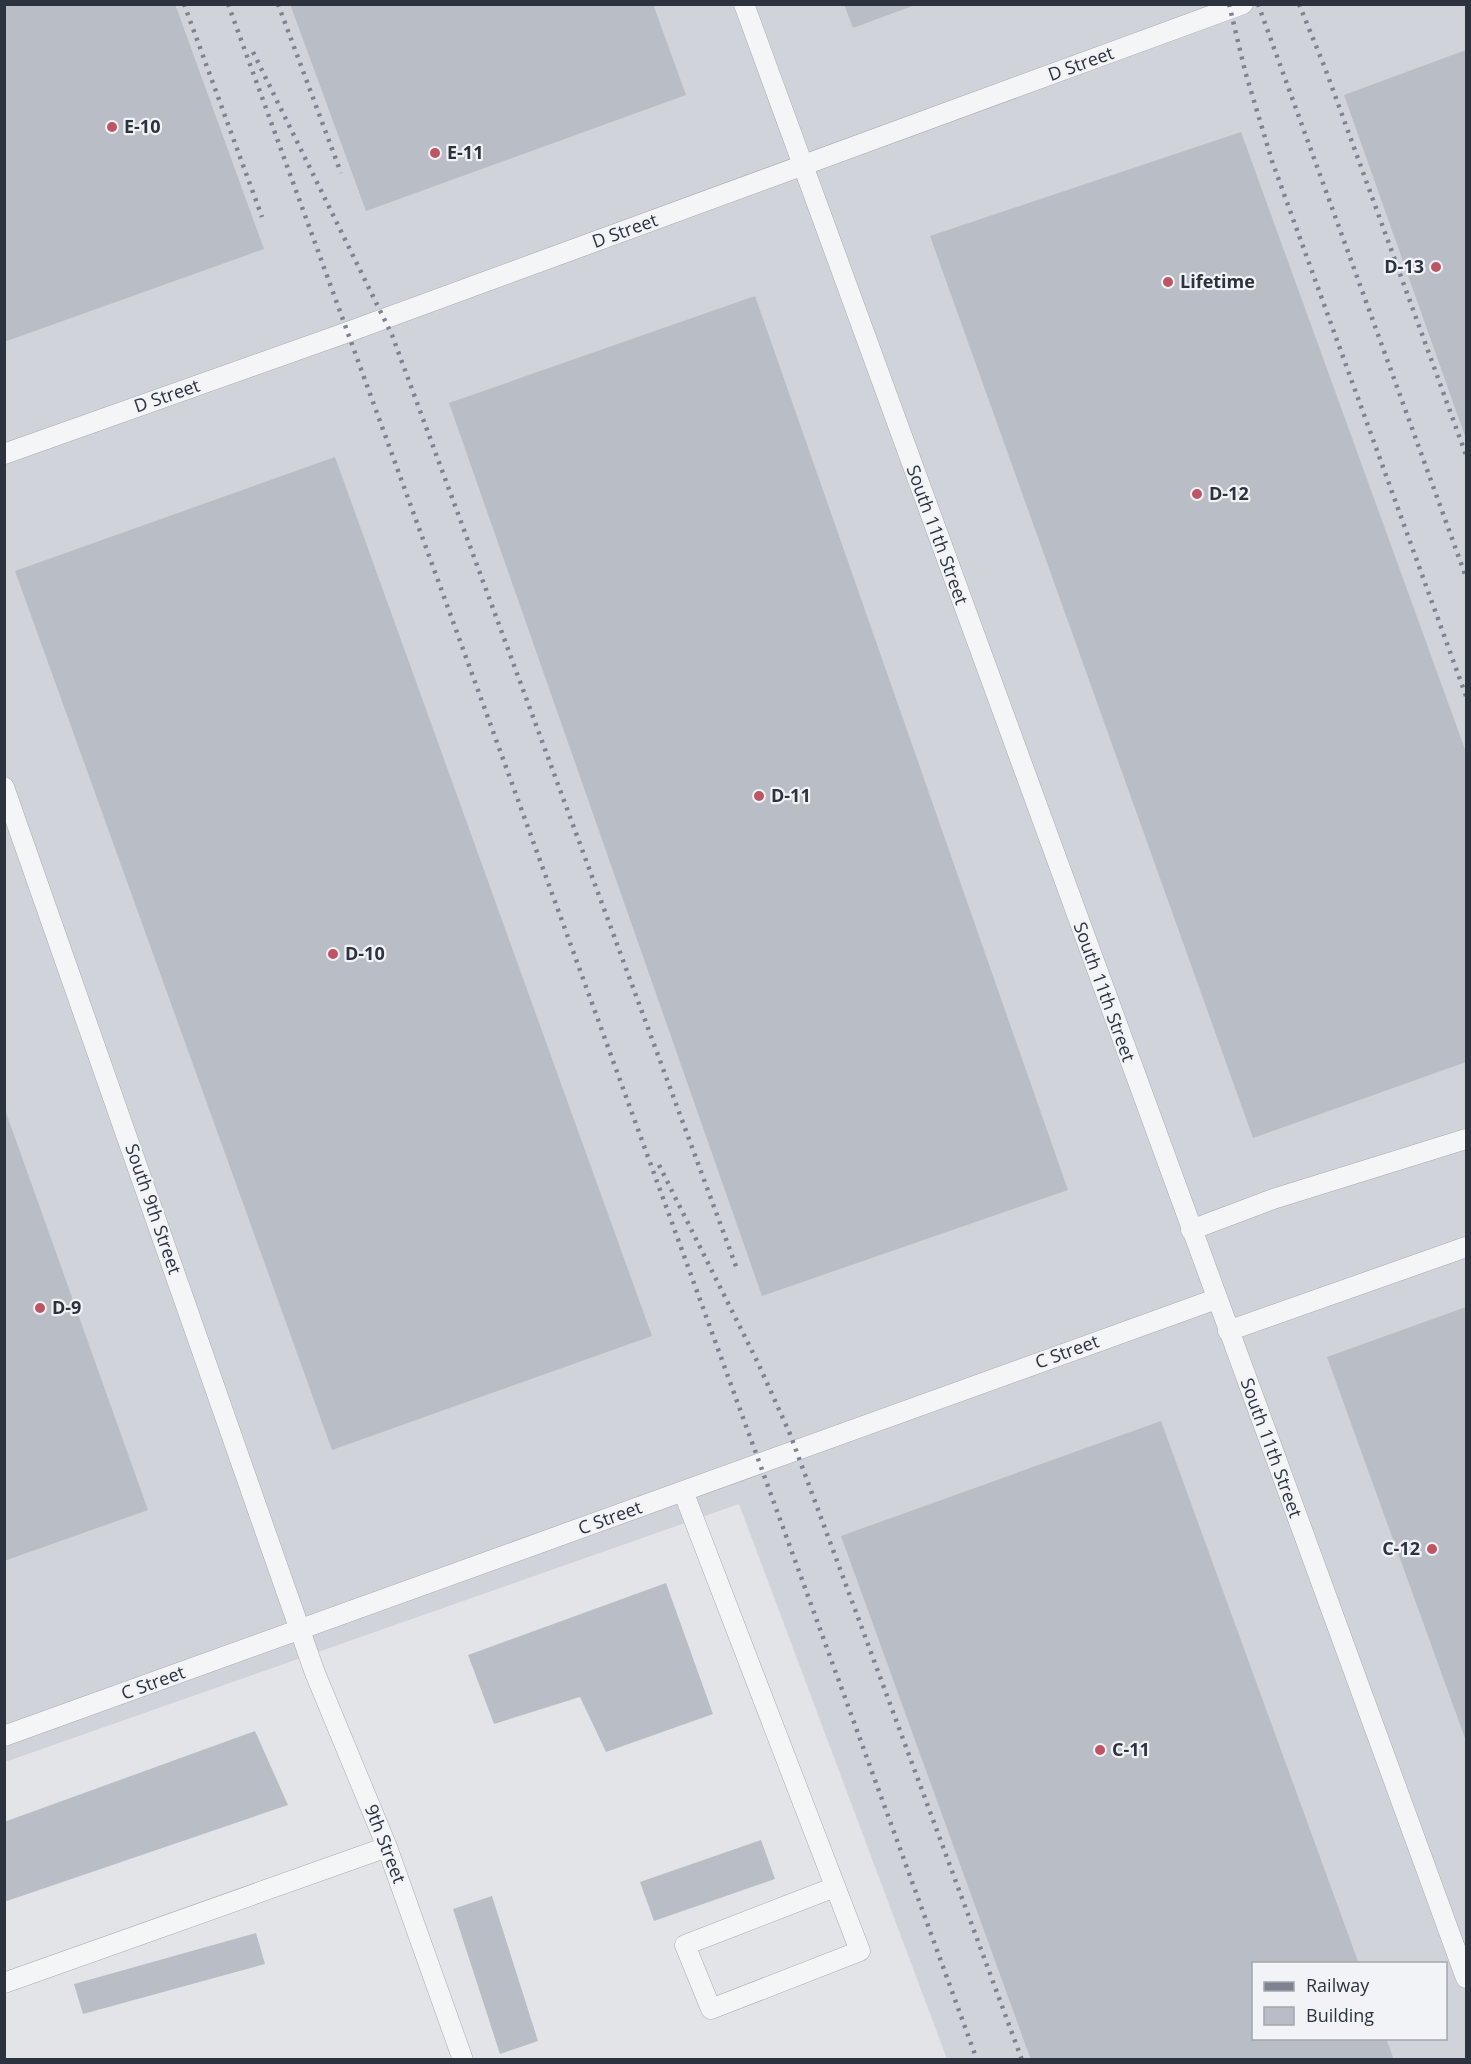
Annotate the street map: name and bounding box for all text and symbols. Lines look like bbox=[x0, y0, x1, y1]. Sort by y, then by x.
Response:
street label: D Street bbox=[1045, 40, 1117, 86]
place label: E-10 bbox=[124, 114, 160, 138]
marker: E-10 bbox=[105, 120, 119, 134]
place label: E-11 bbox=[447, 140, 483, 164]
marker: E-11 bbox=[428, 146, 442, 160]
street label: D Street bbox=[589, 207, 661, 253]
place label: D-13 bbox=[1384, 254, 1424, 278]
marker: D-13 bbox=[1429, 260, 1443, 274]
place label: Lifetime bbox=[1180, 269, 1255, 293]
marker: Lifetime bbox=[1161, 275, 1175, 289]
street label: D Street bbox=[131, 373, 203, 417]
street label: South 11th Street bbox=[902, 462, 974, 608]
place label: D-12 bbox=[1209, 481, 1249, 505]
marker: D-12 bbox=[1190, 487, 1204, 501]
place label: D-11 bbox=[771, 783, 811, 807]
marker: D-11 bbox=[752, 789, 766, 803]
street label: South 11th Street bbox=[1069, 919, 1141, 1065]
place label: D-10 bbox=[345, 941, 385, 965]
marker: D-10 bbox=[326, 947, 340, 961]
street label: South 9th Street bbox=[120, 1140, 188, 1277]
place label: D-9 bbox=[52, 1295, 81, 1319]
marker: D-9 bbox=[33, 1301, 47, 1315]
street label: C Street bbox=[1031, 1328, 1102, 1374]
street label: South 11th Street bbox=[1236, 1375, 1308, 1521]
street label: C Street bbox=[574, 1494, 645, 1540]
place label: C-12 bbox=[1382, 1536, 1420, 1560]
marker: C-12 bbox=[1425, 1542, 1439, 1556]
street label: C Street bbox=[117, 1659, 188, 1705]
place label: C-11 bbox=[1112, 1737, 1150, 1761]
marker: C-11 bbox=[1093, 1743, 1107, 1757]
street label: 9th Street bbox=[360, 1801, 412, 1887]
legend bbox=[1252, 1962, 1447, 2040]
text: Railway bbox=[1306, 1973, 1370, 1997]
text: Building bbox=[1306, 2003, 1374, 2027]

